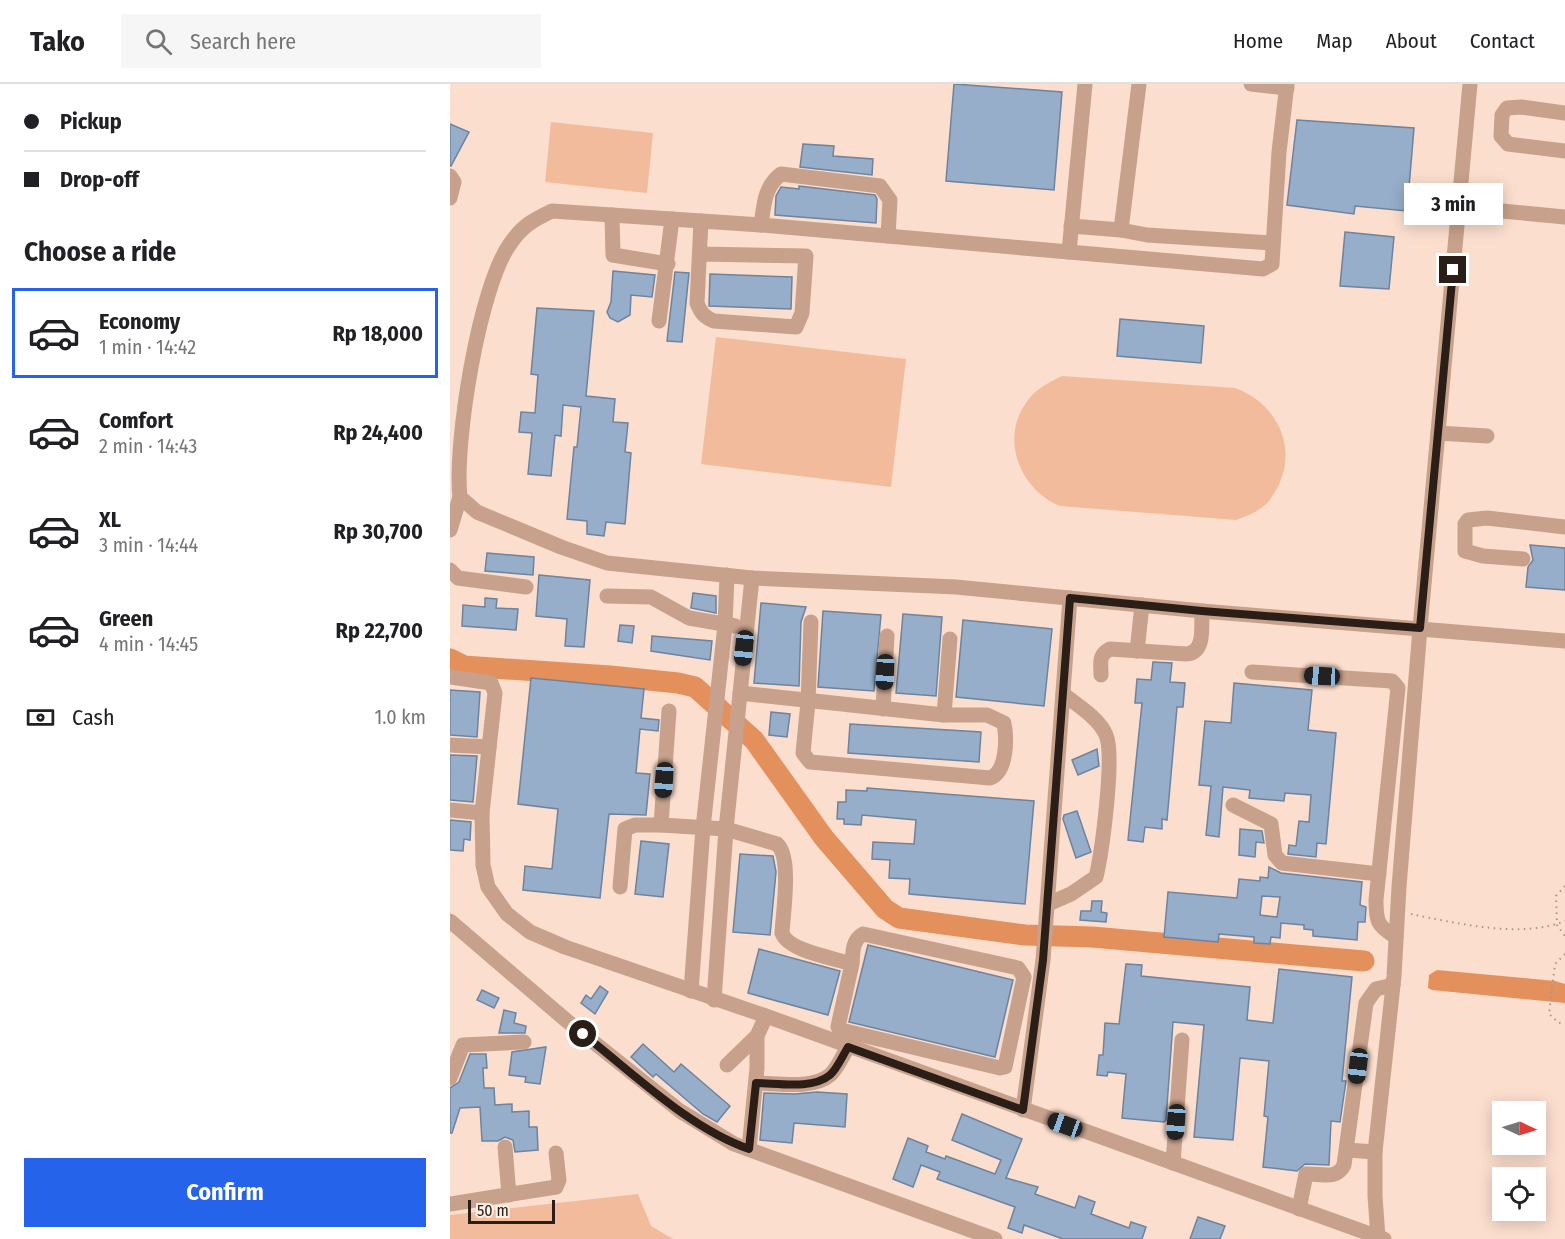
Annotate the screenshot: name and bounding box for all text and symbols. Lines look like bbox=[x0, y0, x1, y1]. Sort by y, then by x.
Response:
search box bbox=[121, 14, 541, 68]
text: Tako bbox=[30, 25, 85, 58]
icon: search bbox=[142, 25, 175, 58]
text: Search here bbox=[190, 28, 296, 55]
text: Home bbox=[1233, 28, 1283, 54]
text: Map bbox=[1316, 28, 1353, 54]
text: About bbox=[1386, 28, 1437, 54]
text: Contact bbox=[1470, 28, 1535, 54]
text: Pickup bbox=[60, 108, 122, 135]
text: Drop-off bbox=[60, 166, 139, 193]
callout: 3 min bbox=[1404, 183, 1502, 225]
text: 3 min bbox=[1431, 192, 1476, 216]
text: Choose a ride bbox=[24, 236, 176, 268]
route end bbox=[1439, 256, 1466, 283]
icon: car bbox=[27, 306, 81, 360]
text: Economy bbox=[99, 308, 180, 335]
text: Rp 18,000 bbox=[332, 320, 423, 347]
text: 1 min · 14:42 bbox=[99, 335, 196, 359]
icon: car bbox=[27, 405, 81, 459]
text: Comfort bbox=[99, 407, 173, 434]
text: Rp 24,400 bbox=[333, 419, 423, 446]
text: 2 min · 14:43 bbox=[99, 434, 197, 458]
icon: car bbox=[27, 504, 81, 558]
text: XL bbox=[99, 506, 121, 533]
text: Rp 30,700 bbox=[334, 518, 423, 545]
text: 3 min · 14:44 bbox=[99, 533, 198, 557]
icon: car bbox=[27, 603, 81, 657]
text: Green bbox=[99, 605, 153, 632]
text: Rp 22,700 bbox=[336, 617, 423, 644]
car bbox=[733, 629, 755, 667]
text: 4 min · 14:45 bbox=[99, 632, 198, 656]
car bbox=[875, 654, 895, 690]
car bbox=[1304, 666, 1340, 686]
icon: cash bbox=[24, 701, 57, 734]
text: Cash bbox=[72, 704, 115, 731]
text: 1.0 km bbox=[374, 705, 426, 729]
car bbox=[654, 761, 674, 799]
route start bbox=[569, 1020, 596, 1047]
car bbox=[1347, 1047, 1369, 1085]
north arrow bbox=[1492, 1101, 1546, 1155]
map controls bbox=[1492, 1101, 1546, 1221]
car bbox=[1166, 1103, 1186, 1141]
car bbox=[1045, 1110, 1085, 1140]
button: Confirm bbox=[24, 1158, 426, 1227]
button: locate bbox=[1492, 1167, 1546, 1221]
scale bar bbox=[468, 1197, 555, 1224]
text: 50 m bbox=[477, 1201, 509, 1220]

